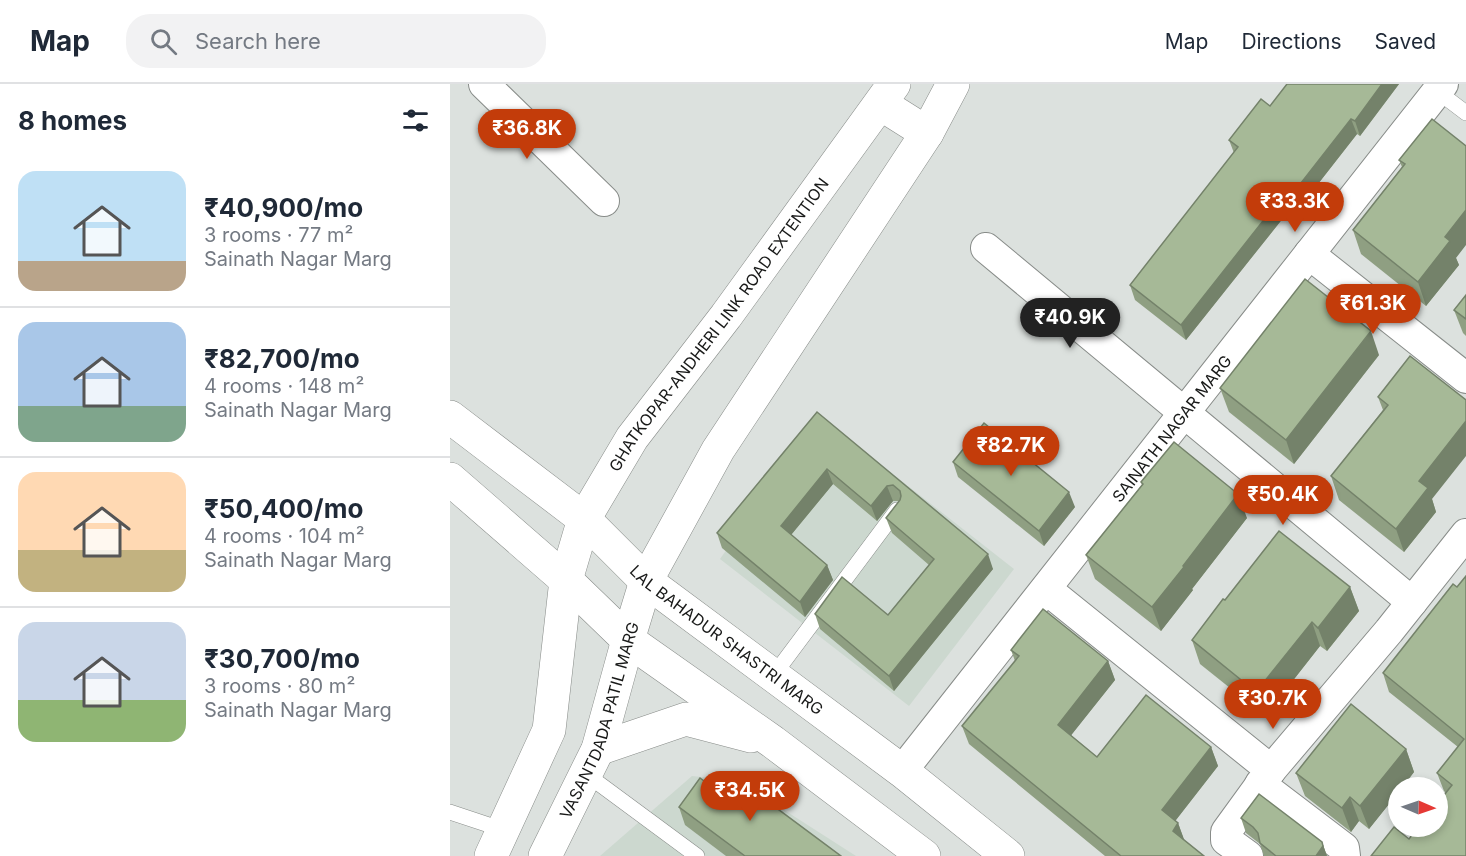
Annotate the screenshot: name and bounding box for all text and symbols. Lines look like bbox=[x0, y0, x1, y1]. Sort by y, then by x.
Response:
search box bbox=[126, 14, 546, 68]
text: Map bbox=[30, 24, 90, 58]
icon: search bbox=[147, 25, 180, 58]
text: Search here bbox=[195, 28, 321, 54]
text: Map bbox=[1165, 29, 1208, 54]
text: Directions bbox=[1241, 29, 1342, 54]
text: Saved bbox=[1375, 29, 1436, 54]
icon: filters bbox=[399, 104, 432, 137]
text: 8 homes bbox=[18, 105, 127, 136]
pin: ₹36.8K bbox=[478, 109, 576, 160]
text: ₹36.8K bbox=[492, 116, 562, 140]
street label: GHATKOPAR-ANDHERI LINK ROAD EXTENTION bbox=[604, 174, 833, 475]
pin: ₹33.3K bbox=[1246, 182, 1344, 233]
text: ₹33.3K bbox=[1260, 189, 1330, 213]
text: ₹40,900/mo bbox=[204, 192, 363, 223]
icon: home bbox=[66, 195, 138, 267]
text: 3 rooms · 77 m² bbox=[204, 223, 353, 247]
text: Sainath Nagar Marg bbox=[204, 247, 392, 271]
pin: ₹61.3K bbox=[1324, 284, 1422, 335]
text: ₹61.3K bbox=[1340, 291, 1406, 315]
pin: ₹40.9K bbox=[1021, 298, 1119, 349]
text: ₹40.9K bbox=[1034, 305, 1106, 329]
text: ₹82,700/mo bbox=[204, 343, 360, 374]
icon: home bbox=[66, 346, 138, 418]
street label: SAINATH NAGAR MARG bbox=[1108, 351, 1236, 506]
text: 4 rooms · 148 m² bbox=[204, 374, 364, 398]
text: Sainath Nagar Marg bbox=[204, 398, 392, 422]
pin: ₹82.7K bbox=[962, 426, 1060, 477]
text: ₹82.7K bbox=[976, 433, 1046, 457]
pin: ₹50.4K bbox=[1234, 475, 1332, 526]
text: ₹50.4K bbox=[1247, 482, 1319, 506]
text: ₹50,400/mo bbox=[204, 493, 363, 524]
icon: home bbox=[66, 496, 138, 568]
text: 4 rooms · 104 m² bbox=[204, 524, 364, 548]
text: Sainath Nagar Marg bbox=[204, 548, 392, 572]
street label: LAL BAHADUR SHASTRI MARG bbox=[626, 561, 827, 719]
street label: VASANTDADA PATIL MARG bbox=[555, 619, 643, 822]
text: ₹30,700/mo bbox=[204, 643, 360, 674]
icon: home bbox=[66, 646, 138, 718]
text: 3 rooms · 80 m² bbox=[204, 674, 355, 698]
pin: ₹30.7K bbox=[1224, 679, 1322, 730]
text: ₹30.7K bbox=[1238, 686, 1308, 710]
text: Sainath Nagar Marg bbox=[204, 698, 392, 722]
pin: ₹34.5K bbox=[701, 771, 799, 822]
north arrow bbox=[1388, 777, 1448, 837]
map controls bbox=[1388, 777, 1448, 837]
text: ₹34.5K bbox=[715, 778, 785, 802]

